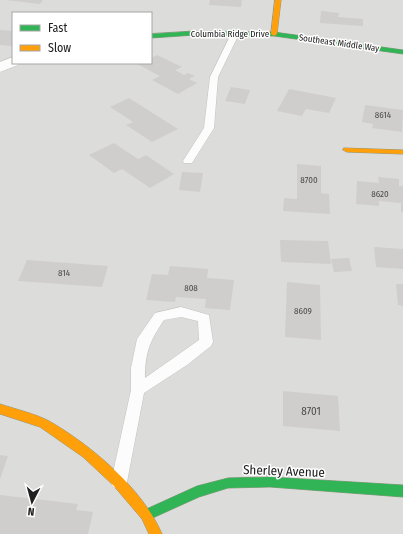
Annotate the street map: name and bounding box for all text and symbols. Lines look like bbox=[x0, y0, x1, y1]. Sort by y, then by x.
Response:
legend bbox=[12, 12, 152, 64]
text: Fast bbox=[48, 21, 67, 35]
street label: Columbia Ridge Drive bbox=[191, 29, 270, 39]
street label: Southeast Middle Way bbox=[298, 32, 380, 54]
text: Slow bbox=[48, 41, 71, 55]
house number: 8614 bbox=[375, 110, 392, 120]
house number: 8700 bbox=[300, 175, 318, 185]
house number: 8620 bbox=[371, 189, 389, 199]
house number: 814 bbox=[58, 268, 71, 278]
house number: 808 bbox=[184, 283, 198, 293]
house number: 8609 bbox=[294, 306, 312, 316]
house number: 8701 bbox=[301, 405, 321, 418]
street label: Sherley Avenue bbox=[243, 462, 325, 480]
north arrow bbox=[12, 482, 52, 522]
text: N bbox=[27, 505, 35, 518]

